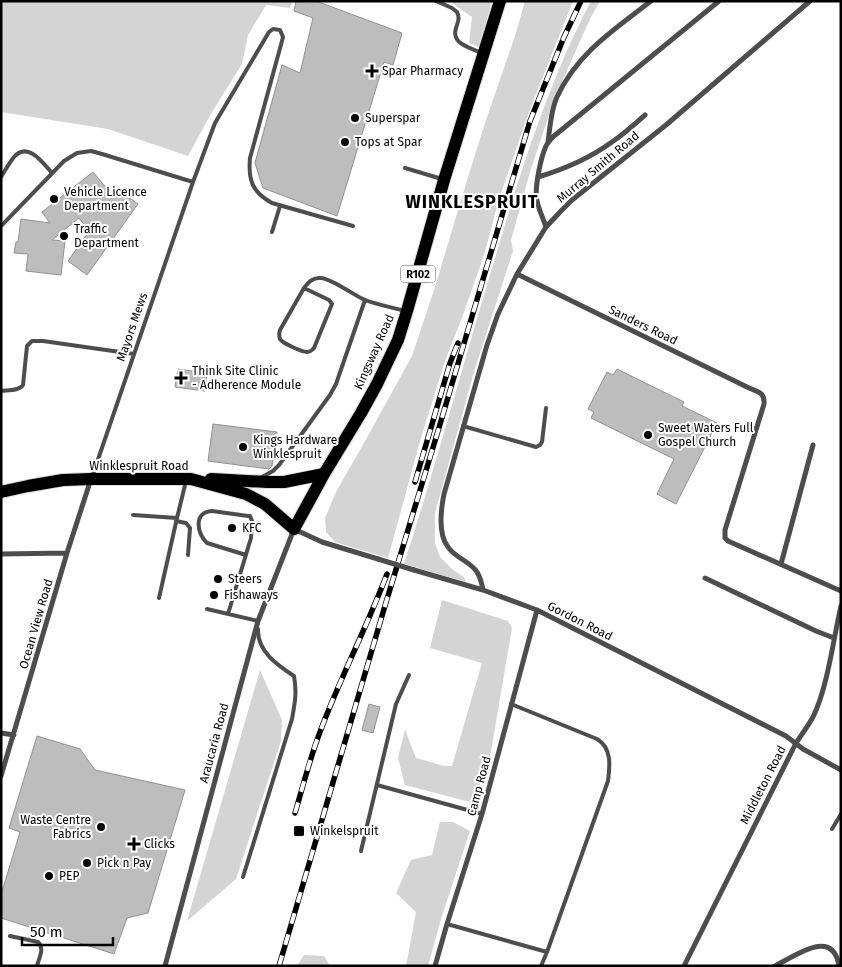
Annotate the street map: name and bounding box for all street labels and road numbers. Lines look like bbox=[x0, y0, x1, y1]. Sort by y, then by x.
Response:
street label: Murray Smith Road bbox=[554, 129, 642, 205]
road number: R102 bbox=[400, 266, 436, 282]
street label: Mayors Mews bbox=[114, 290, 150, 363]
street label: Sanders Road bbox=[606, 302, 680, 348]
street label: Kingsway Road bbox=[351, 312, 397, 392]
street label: Winklespruit Road bbox=[89, 459, 189, 473]
street label: Ocean View Road bbox=[16, 577, 56, 671]
street label: Gordon Road bbox=[545, 599, 615, 643]
street label: Araucaria Road bbox=[197, 702, 231, 784]
street label: Middleton Road bbox=[737, 743, 789, 827]
street label: Camp Road bbox=[464, 755, 494, 817]

